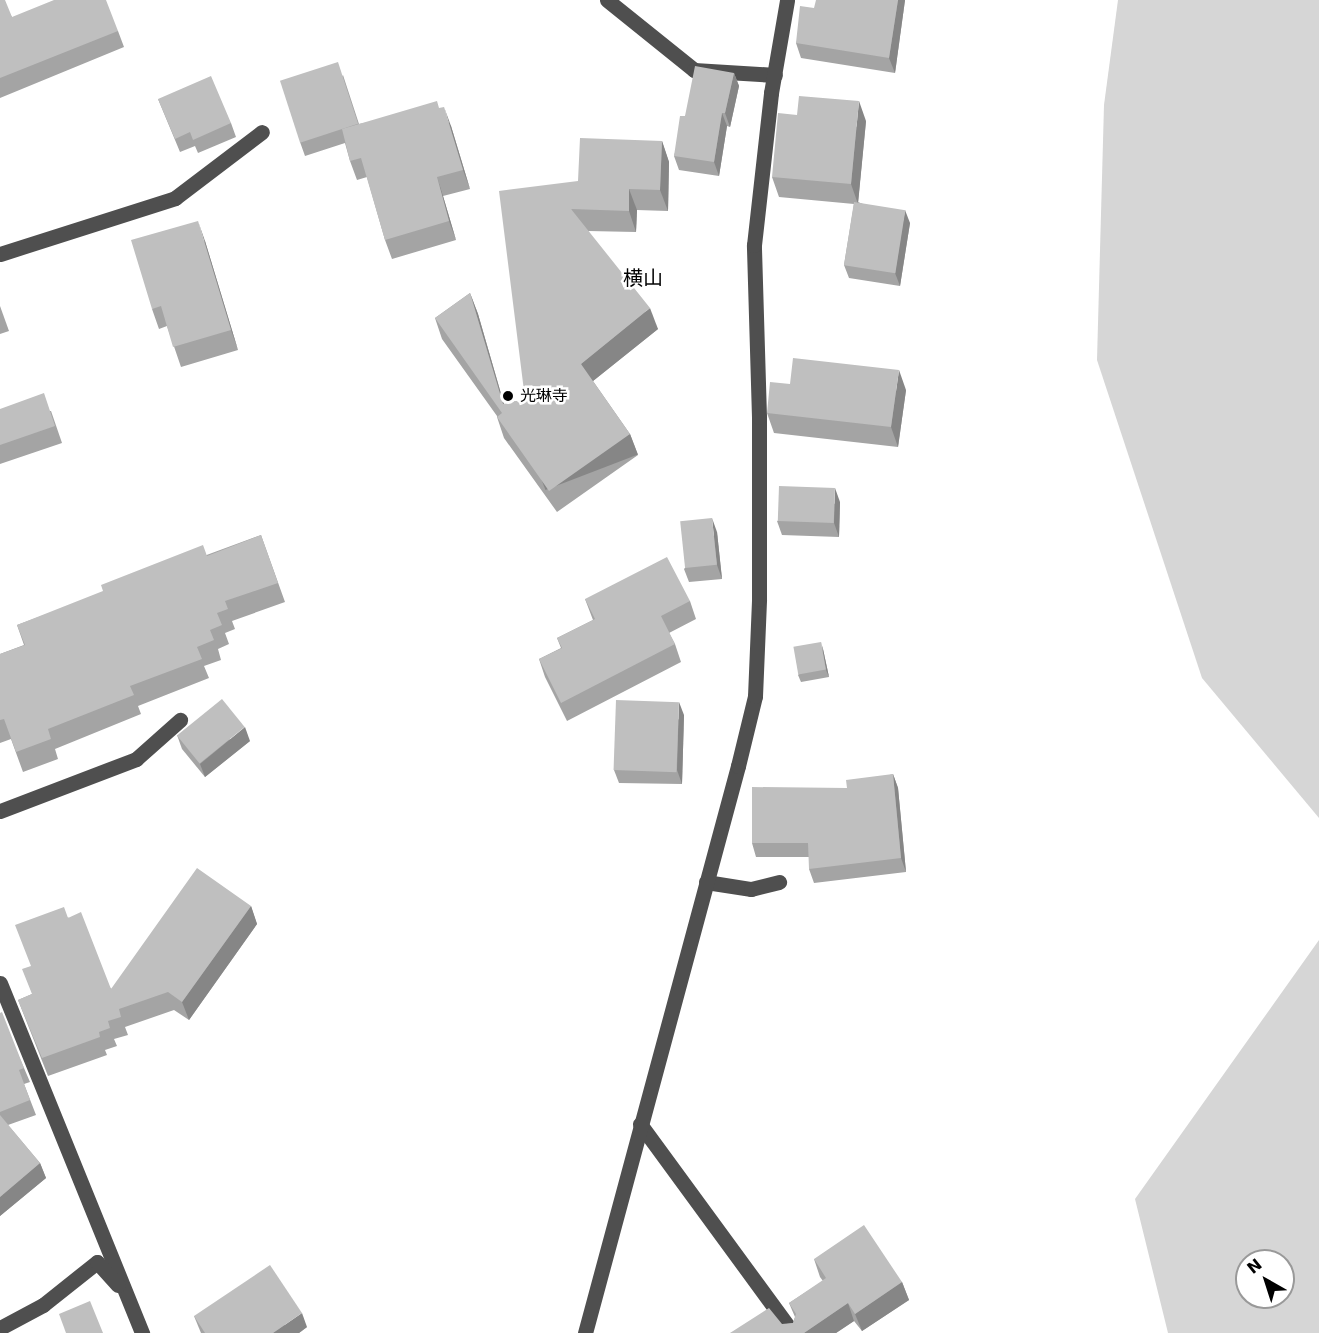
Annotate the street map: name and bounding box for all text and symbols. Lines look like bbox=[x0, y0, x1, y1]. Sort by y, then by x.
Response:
district label: 横山 bbox=[623, 266, 663, 290]
place label: 光琳寺 bbox=[520, 386, 568, 406]
marker: 光琳寺 bbox=[501, 389, 515, 403]
north arrow bbox=[1235, 1249, 1295, 1309]
text: N bbox=[1243, 1255, 1266, 1278]

